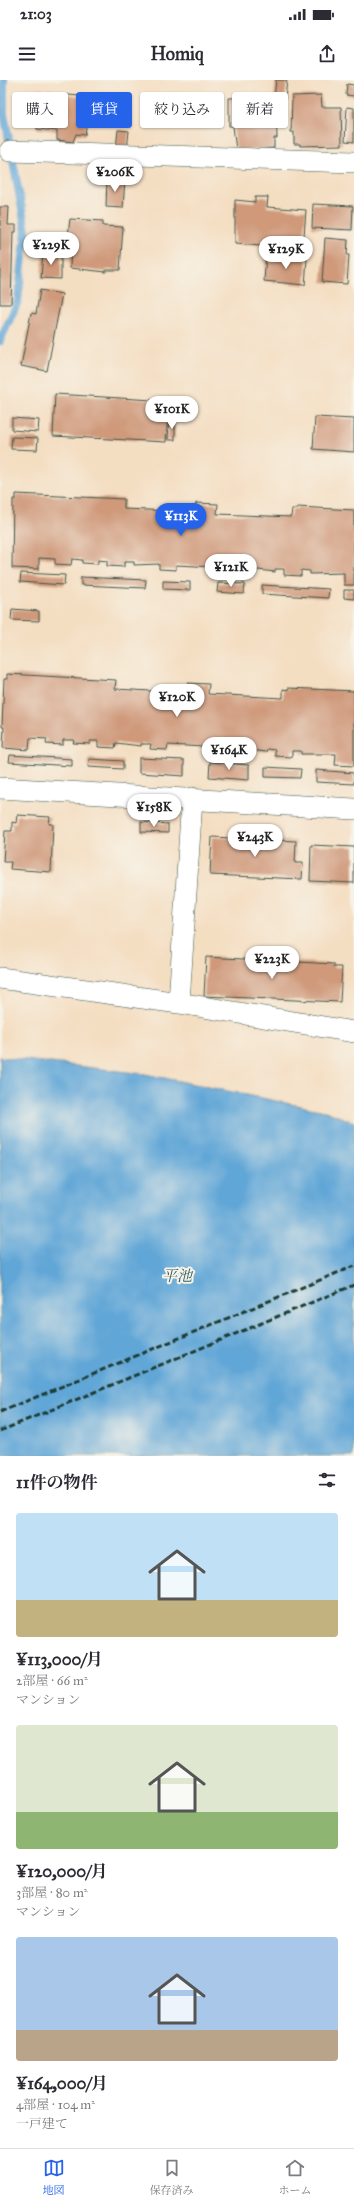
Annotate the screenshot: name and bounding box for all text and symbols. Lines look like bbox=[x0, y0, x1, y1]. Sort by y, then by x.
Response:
text: 21:03 bbox=[20, 5, 52, 23]
icon: menu bbox=[16, 43, 38, 65]
text: Homiq bbox=[150, 43, 204, 65]
icon: share bbox=[316, 43, 338, 65]
chip: 購入 bbox=[12, 92, 68, 128]
chip: 賃貸 bbox=[76, 92, 132, 128]
chip: 絞り込み bbox=[140, 92, 224, 128]
chip: 新着 bbox=[232, 92, 288, 128]
pin: ¥206K bbox=[87, 159, 143, 193]
text: ¥206K bbox=[96, 164, 134, 180]
pin: ¥229K bbox=[23, 232, 79, 266]
pin: ¥129K bbox=[258, 236, 314, 270]
text: ¥229K bbox=[32, 237, 70, 253]
text: ¥129K bbox=[268, 241, 304, 257]
pin: ¥101K bbox=[144, 396, 200, 430]
text: ¥101K bbox=[154, 401, 190, 417]
pin: ¥113K bbox=[153, 503, 209, 537]
text: ¥113K bbox=[164, 508, 198, 524]
pin: ¥121K bbox=[203, 554, 259, 588]
text: ¥121K bbox=[214, 559, 248, 575]
pin: ¥120K bbox=[149, 684, 205, 718]
text: ¥120K bbox=[159, 689, 195, 705]
pin: ¥164K bbox=[201, 737, 257, 771]
text: ¥164K bbox=[211, 742, 247, 758]
pin: ¥158K bbox=[126, 794, 182, 828]
text: ¥158K bbox=[136, 799, 172, 815]
pin: ¥243K bbox=[227, 824, 283, 858]
text: ¥243K bbox=[237, 829, 273, 845]
pin: ¥223K bbox=[244, 946, 300, 980]
text: ¥223K bbox=[254, 951, 290, 967]
water label: 平池 bbox=[162, 1267, 194, 1285]
icon: filters bbox=[316, 1469, 338, 1491]
text: 11件の物件 bbox=[16, 1472, 97, 1493]
icon: home bbox=[141, 1539, 213, 1611]
text: ¥113,000/月 bbox=[16, 1649, 103, 1670]
text: 2部屋 · 66 m² bbox=[16, 1673, 88, 1689]
text: マンション bbox=[16, 1692, 80, 1708]
icon: home bbox=[141, 1751, 213, 1823]
text: ¥120,000/月 bbox=[16, 1861, 108, 1882]
text: 3部屋 · 80 m² bbox=[16, 1885, 88, 1901]
text: マンション bbox=[16, 1904, 80, 1920]
icon: home bbox=[141, 1963, 213, 2035]
text: ¥164,000/月 bbox=[16, 2073, 108, 2094]
text: 4部屋 · 104 m² bbox=[16, 2097, 95, 2113]
text: 一戸建て bbox=[16, 2116, 68, 2132]
tab: 地図 bbox=[43, 2157, 65, 2197]
tab: 保存済み bbox=[150, 2157, 194, 2197]
tab: ホーム bbox=[279, 2157, 312, 2197]

